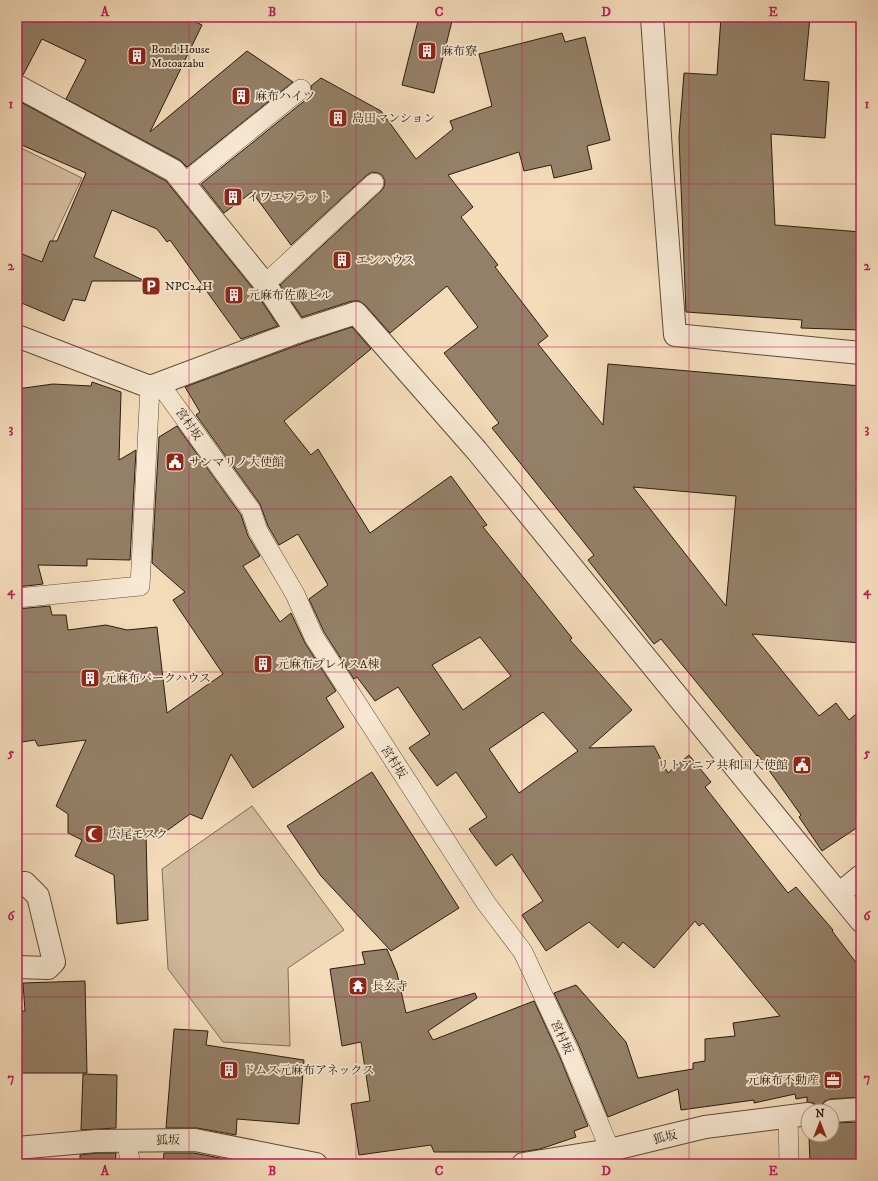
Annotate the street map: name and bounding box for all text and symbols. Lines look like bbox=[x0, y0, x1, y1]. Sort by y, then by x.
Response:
text: A bbox=[100, 4, 110, 20]
text: B bbox=[268, 4, 276, 20]
text: C bbox=[435, 4, 444, 20]
text: D bbox=[601, 4, 611, 20]
text: E bbox=[768, 4, 778, 20]
building icon: 麻布寮 bbox=[416, 40, 438, 62]
place label: Bond House Motoazabu bbox=[151, 42, 210, 71]
place label: 麻布寮 bbox=[441, 44, 477, 59]
building icon: Bond House Motoazabu bbox=[126, 45, 148, 67]
building icon: 麻布ハイツ bbox=[230, 85, 252, 107]
place label: 麻布ハイツ bbox=[255, 89, 315, 104]
text: 1 bbox=[9, 96, 14, 112]
text: 1 bbox=[865, 96, 870, 112]
building icon: 島田マンション bbox=[327, 107, 349, 129]
place label: 島田マンション bbox=[352, 111, 435, 126]
building icon: イワエフラット bbox=[222, 186, 244, 208]
place label: イワエフラット bbox=[247, 190, 331, 205]
building icon: エンハウス bbox=[331, 249, 353, 271]
place label: エンハウス bbox=[356, 253, 415, 268]
text: 2 bbox=[8, 258, 15, 274]
text: 2 bbox=[864, 258, 871, 274]
parking icon: NPC24H bbox=[140, 275, 162, 297]
place label: NPC24H bbox=[165, 279, 213, 294]
building icon: 元麻布佐藤ビル bbox=[223, 284, 245, 306]
place label: 元麻布佐藤ビル bbox=[248, 288, 332, 303]
street label: 宮村坂 bbox=[172, 405, 205, 443]
text: 3 bbox=[9, 421, 14, 437]
text: 3 bbox=[865, 421, 870, 437]
public building icon: サンマリノ大使館 bbox=[164, 451, 186, 473]
place label: サンマリノ大使館 bbox=[189, 455, 284, 470]
text: 4 bbox=[6, 583, 15, 600]
text: 4 bbox=[862, 583, 871, 600]
building icon: 元麻布プレイスA棟 bbox=[252, 653, 274, 675]
place label: 元麻布プレイスA棟 bbox=[277, 657, 379, 672]
building icon: 元麻布パークハウス bbox=[79, 667, 101, 689]
place label: 元麻布パークハウス bbox=[104, 671, 211, 686]
street label: 宮村坂 bbox=[377, 743, 410, 781]
text: 5 bbox=[7, 745, 15, 761]
text: 5 bbox=[863, 745, 871, 761]
public building icon: リトアニア共和国大使館 bbox=[791, 754, 813, 776]
place label: リトアニア共和国大使館 bbox=[657, 758, 788, 773]
mosque icon: 広尾モスク bbox=[83, 823, 105, 845]
place label: 広尾モスク bbox=[108, 827, 168, 842]
text: 6 bbox=[8, 908, 16, 924]
text: 6 bbox=[864, 908, 872, 924]
temple icon: 長玄寺 bbox=[347, 975, 369, 997]
place label: 長玄寺 bbox=[372, 979, 408, 994]
street label: 宮村坂 bbox=[547, 1018, 576, 1057]
building icon: ドムス元麻布アネックス bbox=[218, 1059, 240, 1081]
place label: ドムス元麻布アネックス bbox=[243, 1063, 374, 1078]
office icon: 元麻布不動産 bbox=[822, 1069, 844, 1091]
text: 7 bbox=[8, 1070, 15, 1086]
text: 7 bbox=[864, 1070, 871, 1086]
place label: 元麻布不動産 bbox=[747, 1073, 819, 1088]
north arrow bbox=[800, 1103, 840, 1143]
text: N bbox=[815, 1107, 825, 1121]
street label: 狐坂 bbox=[652, 1127, 679, 1148]
street label: 狐坂 bbox=[156, 1133, 180, 1148]
text: A bbox=[100, 1163, 110, 1179]
text: B bbox=[268, 1163, 276, 1179]
text: C bbox=[435, 1163, 444, 1179]
text: D bbox=[601, 1163, 611, 1179]
text: E bbox=[768, 1163, 778, 1179]

